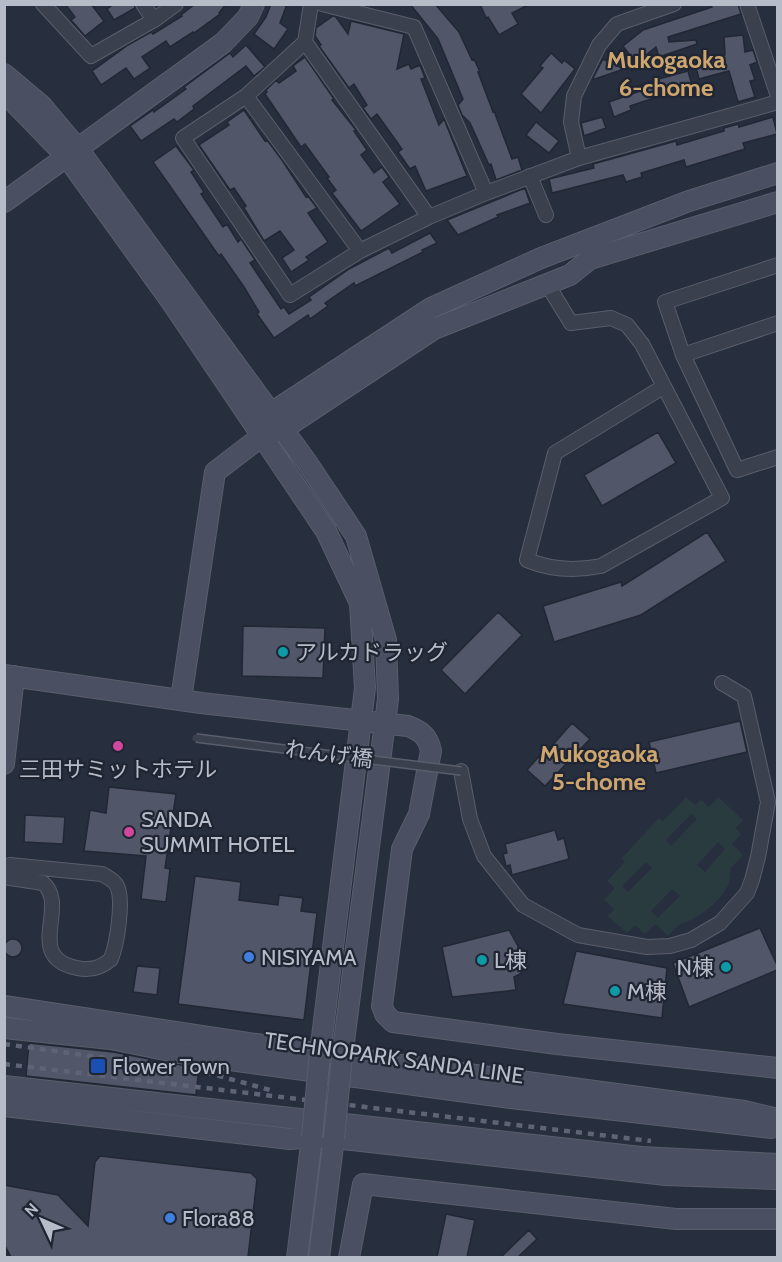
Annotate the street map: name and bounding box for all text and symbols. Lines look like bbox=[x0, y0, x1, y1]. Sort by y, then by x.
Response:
district label: Mukogaoka 6-chome bbox=[607, 45, 725, 102]
place label: アルカドラッグ bbox=[295, 639, 448, 666]
marker: アルカドラッグ bbox=[276, 645, 290, 659]
street label: れんげ橋 bbox=[284, 735, 374, 773]
marker: 三田サミットホテル bbox=[111, 739, 125, 753]
district label: Mukogaoka 5-chome bbox=[540, 739, 658, 796]
place label: 三田サミットホテル bbox=[19, 756, 217, 783]
place label: SANDA SUMMIT HOTEL bbox=[141, 806, 294, 858]
marker: SANDA SUMMIT HOTEL bbox=[122, 825, 136, 839]
place label: NISIYAMA bbox=[261, 944, 357, 971]
place label: L棟 bbox=[494, 947, 527, 974]
marker: NISIYAMA bbox=[242, 950, 256, 964]
marker: L棟 bbox=[475, 953, 489, 967]
place label: N棟 bbox=[677, 954, 714, 981]
marker: N棟 bbox=[719, 960, 733, 974]
place label: M棟 bbox=[627, 978, 667, 1005]
marker: M棟 bbox=[608, 984, 622, 998]
street label: TECHNOPARK SANDA LINE bbox=[263, 1026, 525, 1090]
place label: Flower Town bbox=[112, 1053, 230, 1080]
marker: Flower Town bbox=[89, 1057, 107, 1075]
north arrow bbox=[12, 1190, 72, 1250]
text: N bbox=[21, 1199, 42, 1221]
place label: Flora88 bbox=[182, 1205, 255, 1232]
marker: Flora88 bbox=[163, 1211, 177, 1225]

